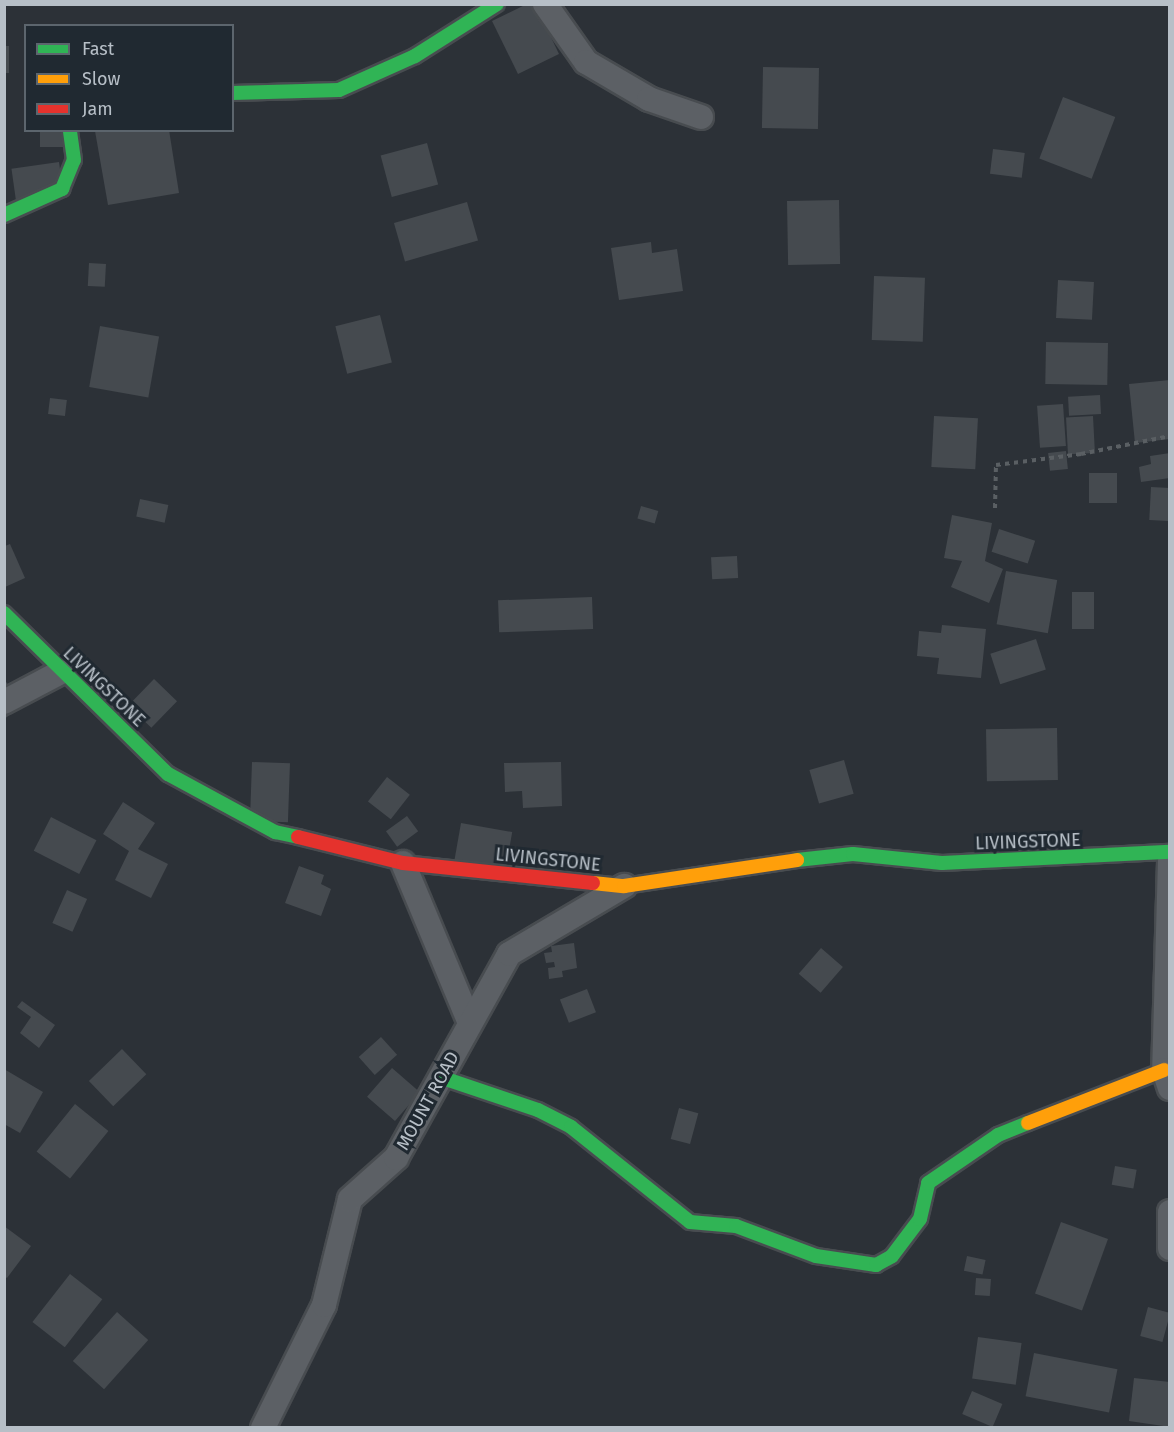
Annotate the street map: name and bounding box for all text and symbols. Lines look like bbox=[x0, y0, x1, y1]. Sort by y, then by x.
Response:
legend bbox=[24, 24, 234, 132]
text: Fast bbox=[82, 38, 114, 60]
text: Slow bbox=[82, 68, 120, 90]
text: Jam bbox=[82, 98, 113, 120]
street label: LIVINGSTONE bbox=[58, 643, 150, 731]
street label: LIVINGSTONE bbox=[975, 829, 1081, 855]
street label: LIVINGSTONE bbox=[494, 844, 602, 876]
street label: MOUNT ROAD bbox=[392, 1048, 464, 1154]

